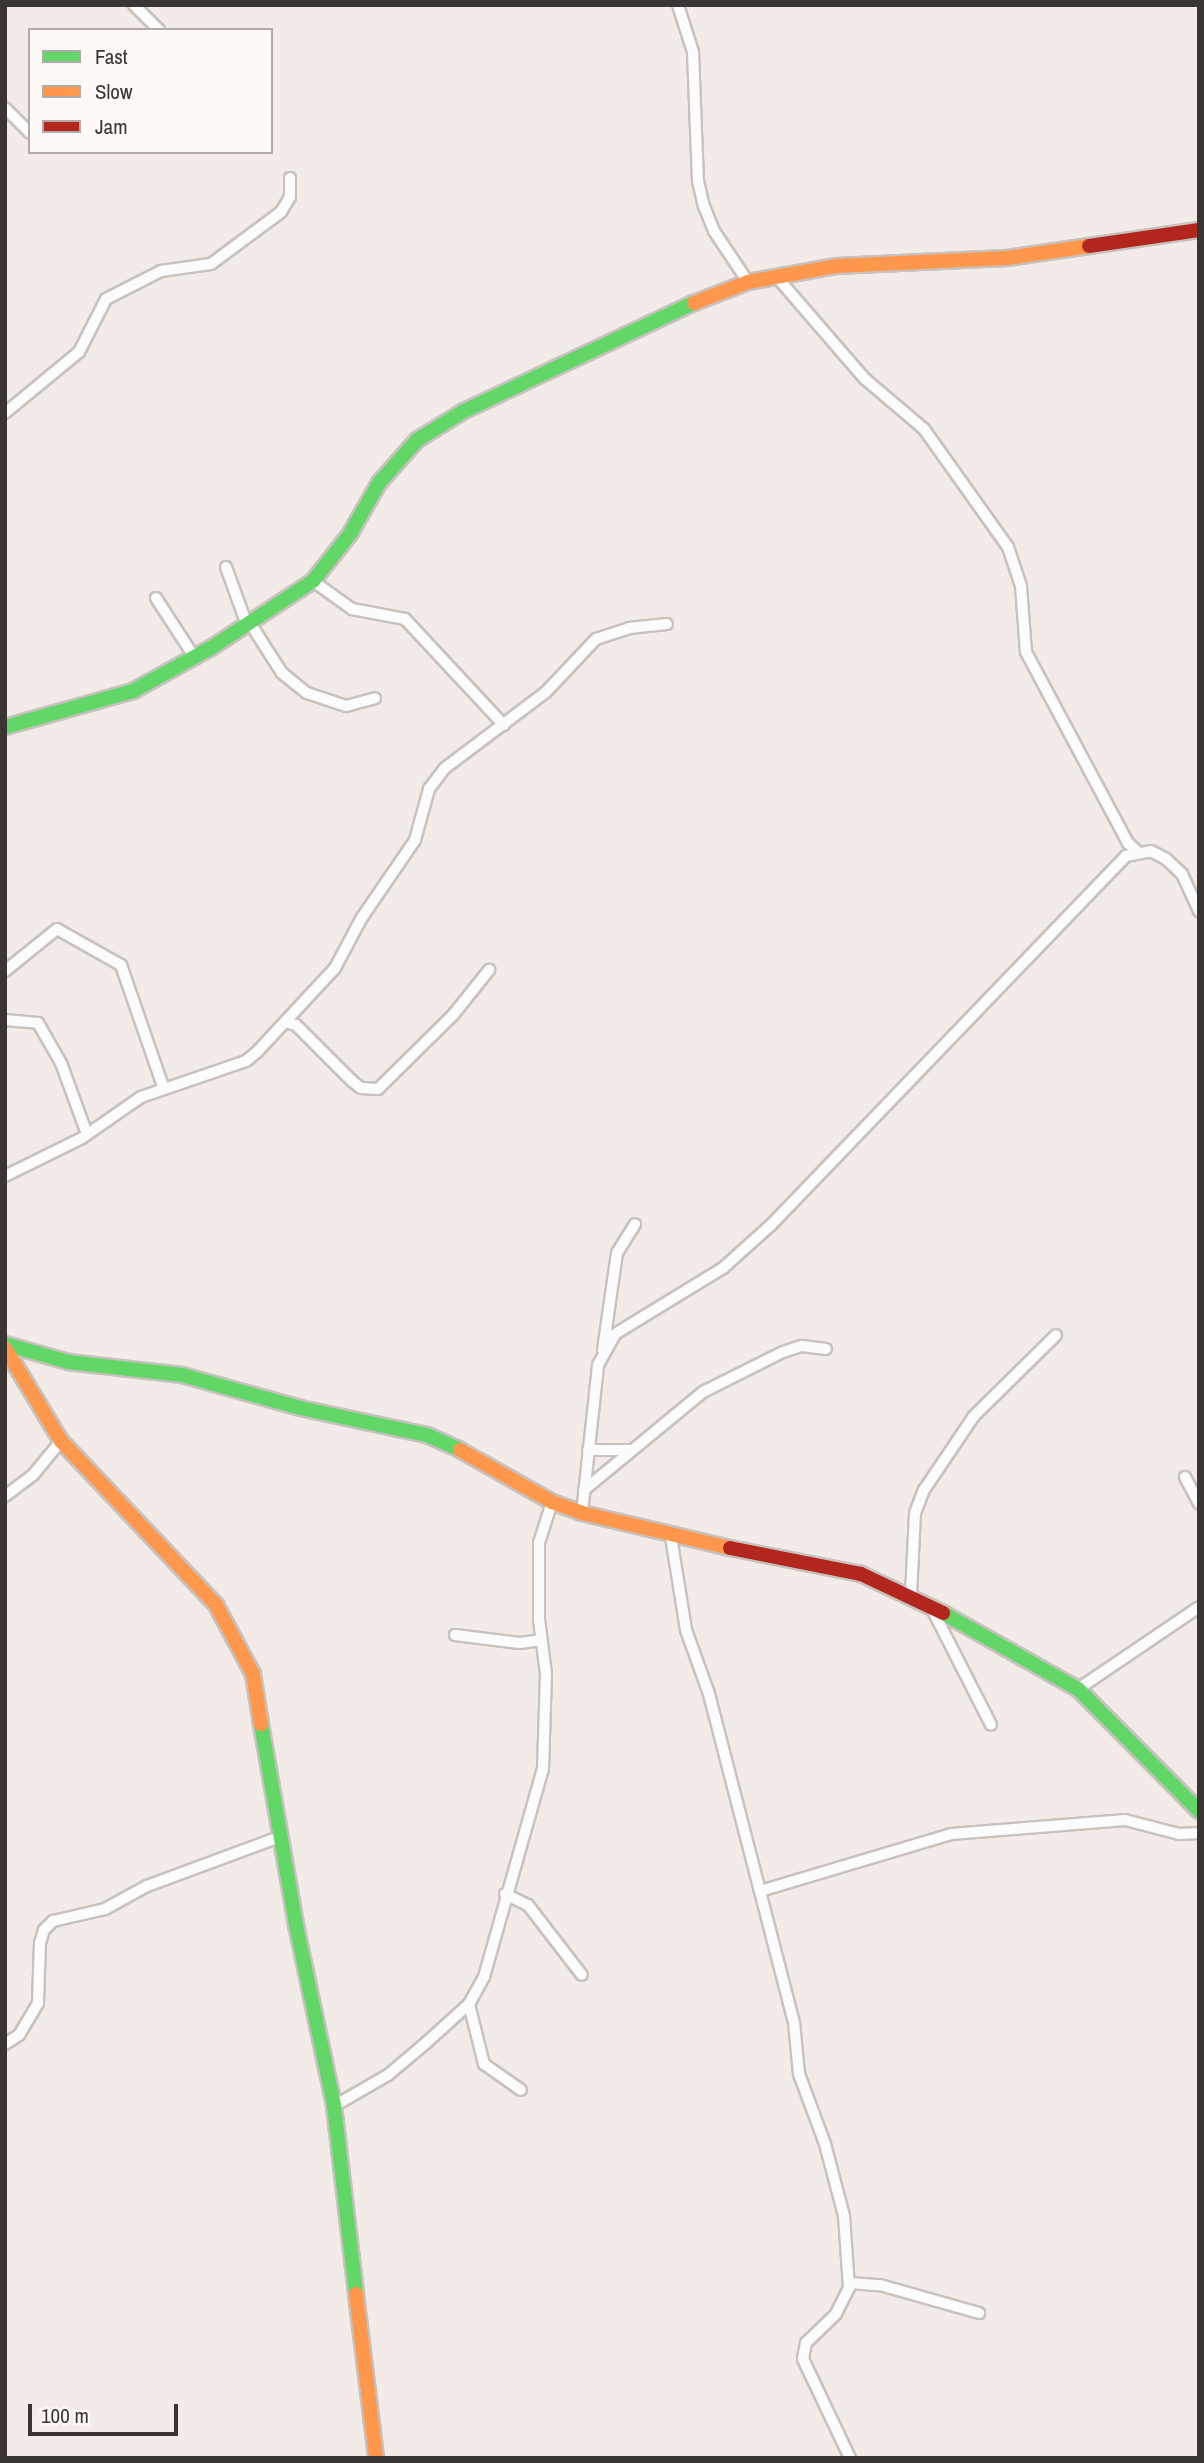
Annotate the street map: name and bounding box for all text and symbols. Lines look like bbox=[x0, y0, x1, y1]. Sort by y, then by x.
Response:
legend bbox=[28, 28, 273, 154]
text: Fast bbox=[95, 42, 128, 71]
text: Slow bbox=[95, 77, 132, 106]
text: Jam bbox=[95, 112, 128, 141]
scale bar bbox=[32, 2390, 182, 2434]
text: 100 m bbox=[41, 2401, 89, 2430]

